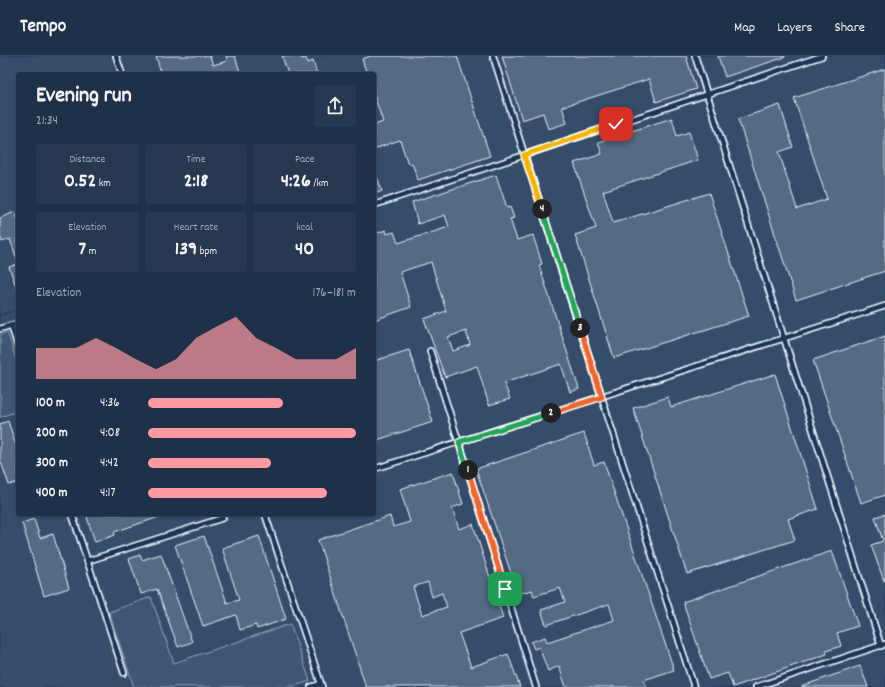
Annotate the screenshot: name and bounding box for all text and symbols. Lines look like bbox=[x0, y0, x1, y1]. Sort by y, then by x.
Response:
text: Tempo bbox=[20, 14, 66, 41]
text: Map bbox=[734, 18, 755, 38]
text: Layers bbox=[777, 18, 812, 38]
text: Share bbox=[834, 18, 865, 38]
text: Evening run bbox=[36, 81, 132, 112]
button: share bbox=[314, 85, 356, 127]
pin bbox=[599, 107, 633, 141]
text: 21:34 bbox=[36, 112, 58, 131]
icon: check bbox=[605, 113, 627, 135]
text: Distance bbox=[69, 152, 105, 168]
text: Time bbox=[187, 152, 205, 168]
text: Pace bbox=[295, 152, 314, 168]
text: 0.52 bbox=[64, 168, 96, 196]
text: 2:18 bbox=[184, 168, 208, 196]
text: 4:26 bbox=[281, 168, 311, 196]
text: km bbox=[96, 176, 111, 192]
text: /km bbox=[311, 176, 329, 192]
pin: 4 bbox=[532, 199, 552, 219]
text: 4 bbox=[540, 201, 544, 217]
text: Elevation bbox=[68, 220, 106, 236]
text: Heart rate bbox=[174, 220, 218, 236]
text: kcal bbox=[296, 220, 313, 236]
text: 7 bbox=[78, 236, 86, 264]
text: 139 bbox=[175, 236, 197, 264]
text: 40 bbox=[295, 236, 314, 264]
text: m bbox=[86, 244, 96, 260]
text: bpm bbox=[197, 244, 217, 260]
text: Elevation bbox=[36, 284, 81, 303]
text: 176–181 m bbox=[313, 284, 356, 303]
pin: 3 bbox=[570, 318, 590, 338]
text: 3 bbox=[578, 320, 582, 336]
text: 100 m bbox=[36, 394, 65, 413]
text: 4:36 bbox=[100, 394, 120, 413]
pin: 2 bbox=[541, 403, 561, 423]
text: 2 bbox=[549, 405, 553, 421]
text: 200 m bbox=[36, 424, 68, 443]
text: 4:08 bbox=[100, 424, 120, 443]
text: 300 m bbox=[36, 454, 68, 473]
text: 4:42 bbox=[100, 454, 119, 473]
pin: 1 bbox=[458, 460, 478, 480]
text: 1 bbox=[467, 462, 469, 478]
text: 400 m bbox=[36, 484, 67, 503]
text: 4:17 bbox=[100, 484, 115, 503]
pin bbox=[488, 572, 522, 606]
icon: arrive bbox=[494, 578, 516, 600]

